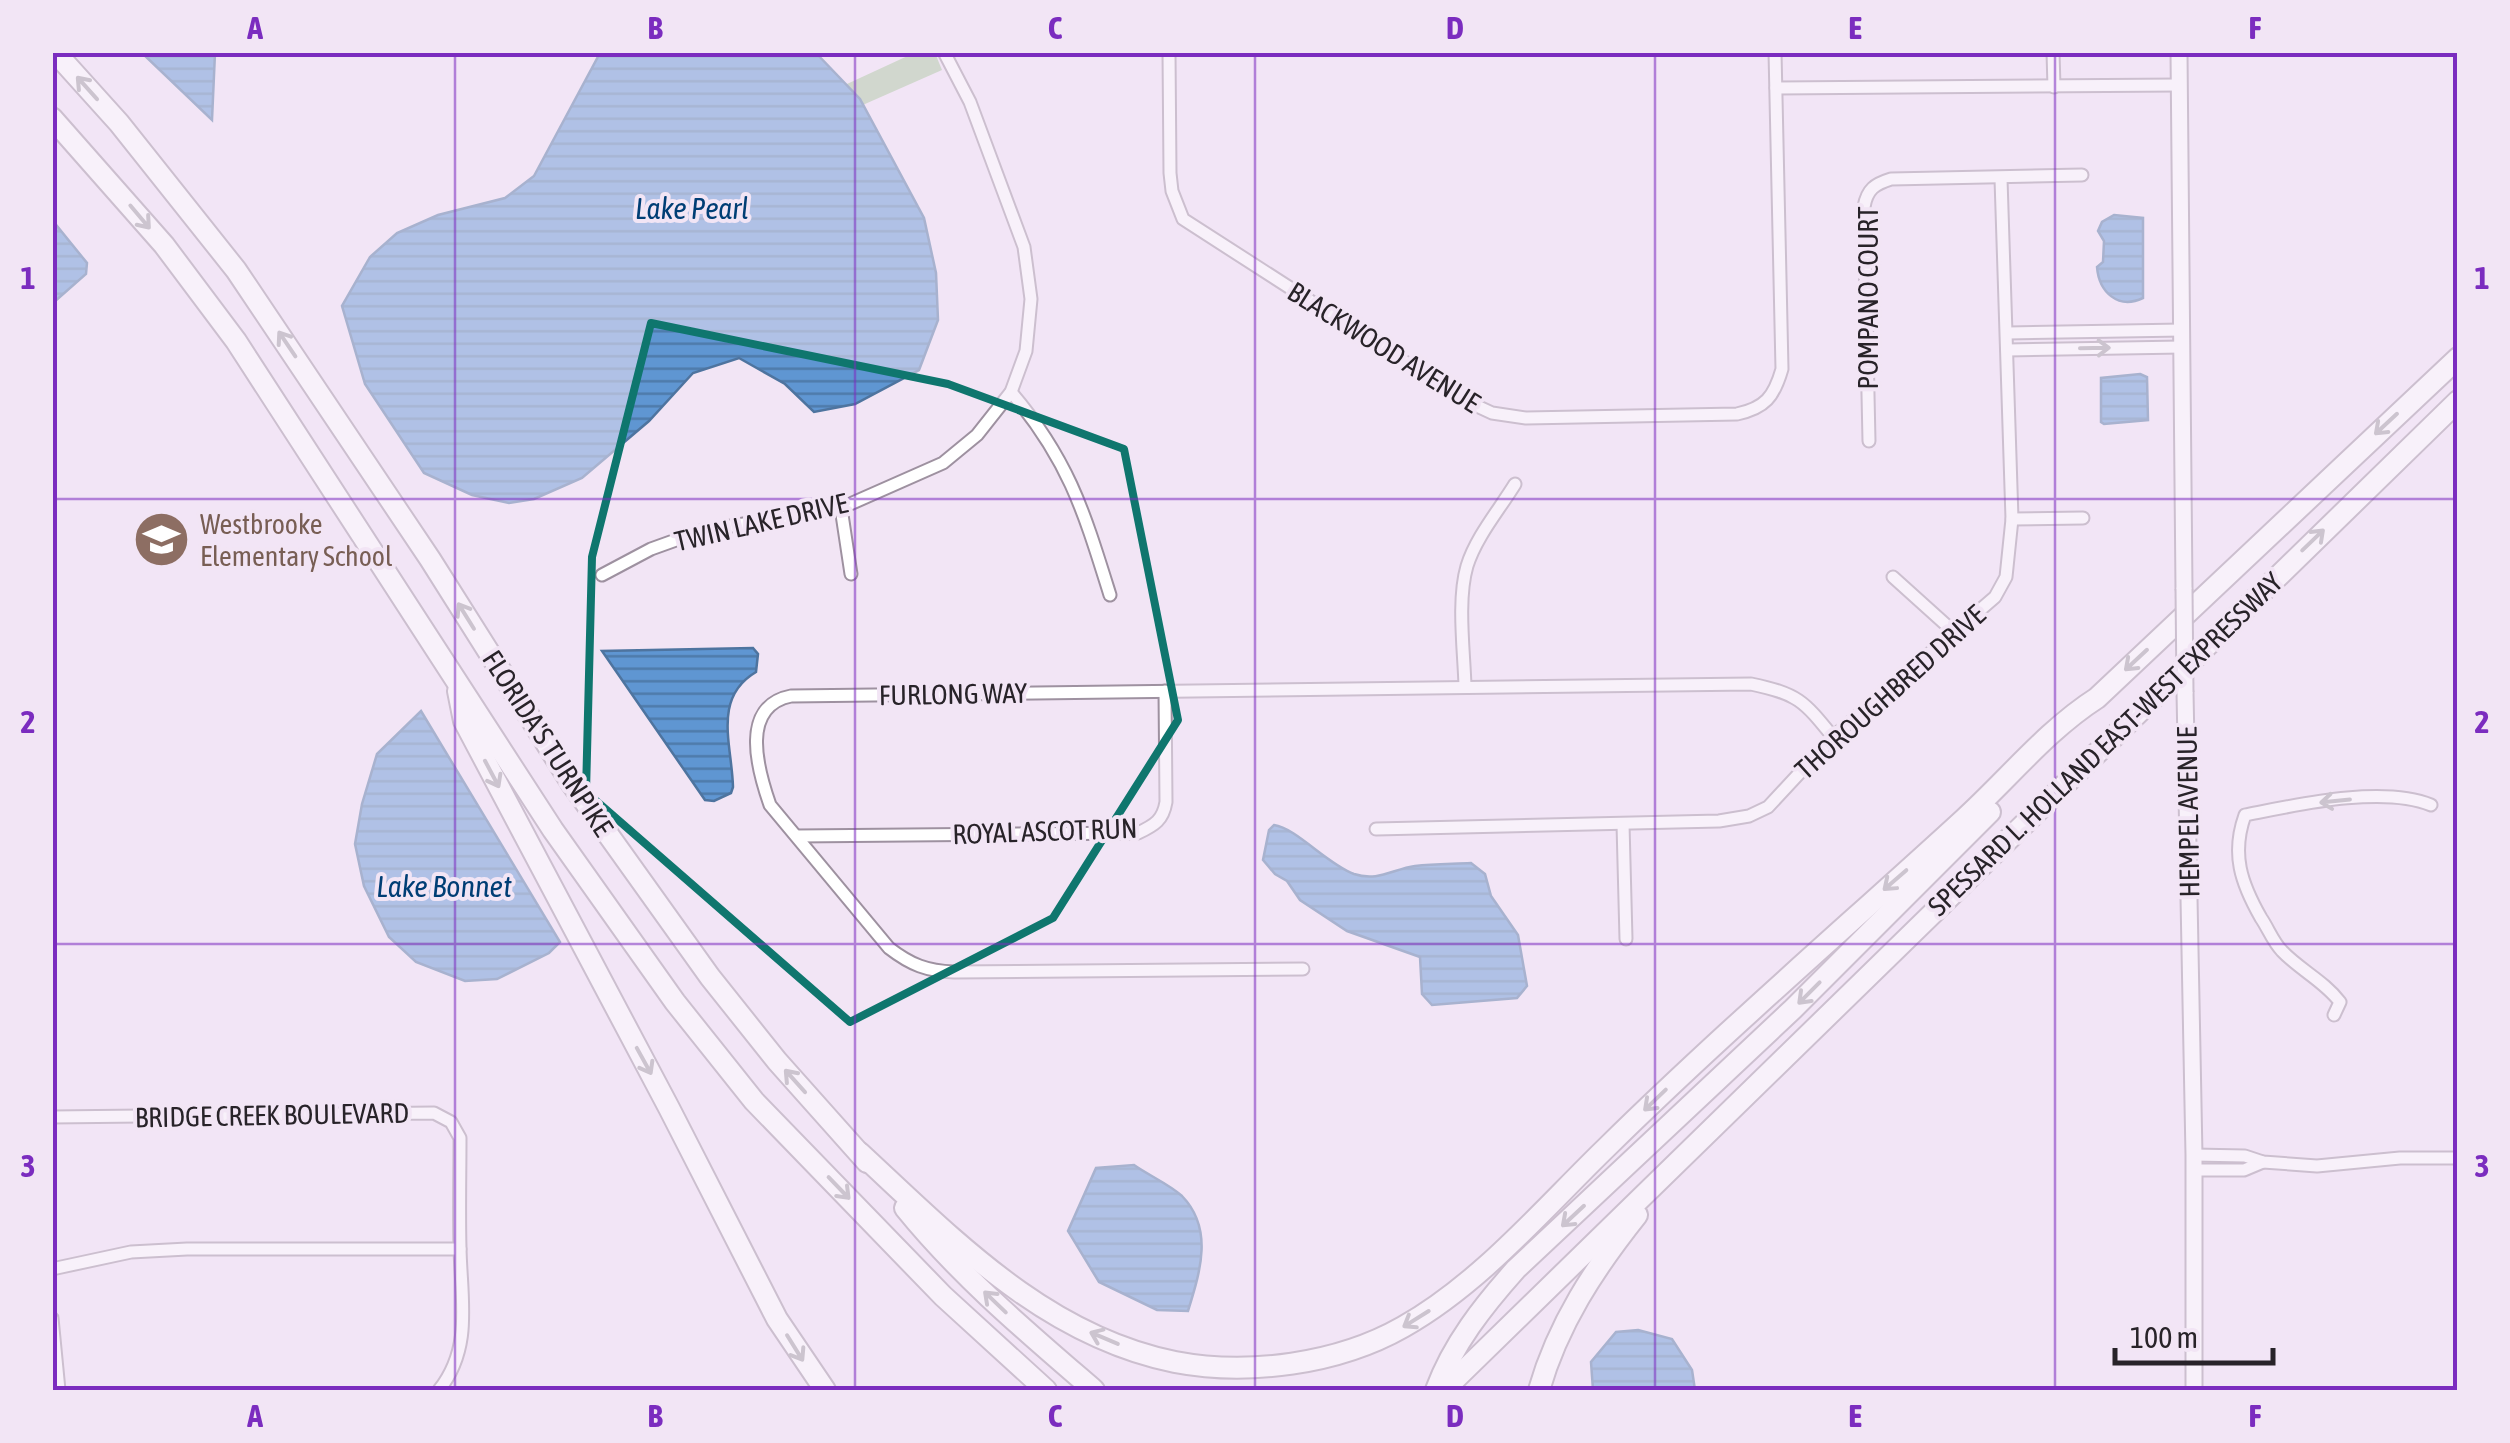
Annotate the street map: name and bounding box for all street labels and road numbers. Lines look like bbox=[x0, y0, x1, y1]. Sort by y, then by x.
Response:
street label: POMPANO COURT bbox=[1852, 206, 1884, 390]
street label: BLACKWOOD AVENUE bbox=[1282, 275, 1486, 419]
street label: TWIN LAKE DRIVE bbox=[671, 487, 851, 557]
street label: SPESSARD L. HOLLAND EAST-WEST EXPRESSWAY bbox=[1921, 566, 2289, 922]
street label: THOROUGHBRED DRIVE bbox=[1789, 599, 1991, 785]
street label: FLORIDA'S TURNPIKE bbox=[476, 644, 620, 842]
street label: FURLONG WAY bbox=[879, 677, 1028, 711]
street label: HEMPEL AVENUE bbox=[2171, 726, 2205, 898]
street label: ROYAL ASCOT RUN bbox=[952, 812, 1138, 850]
street label: BRIDGE CREEK BOULEVARD bbox=[135, 1097, 409, 1133]

